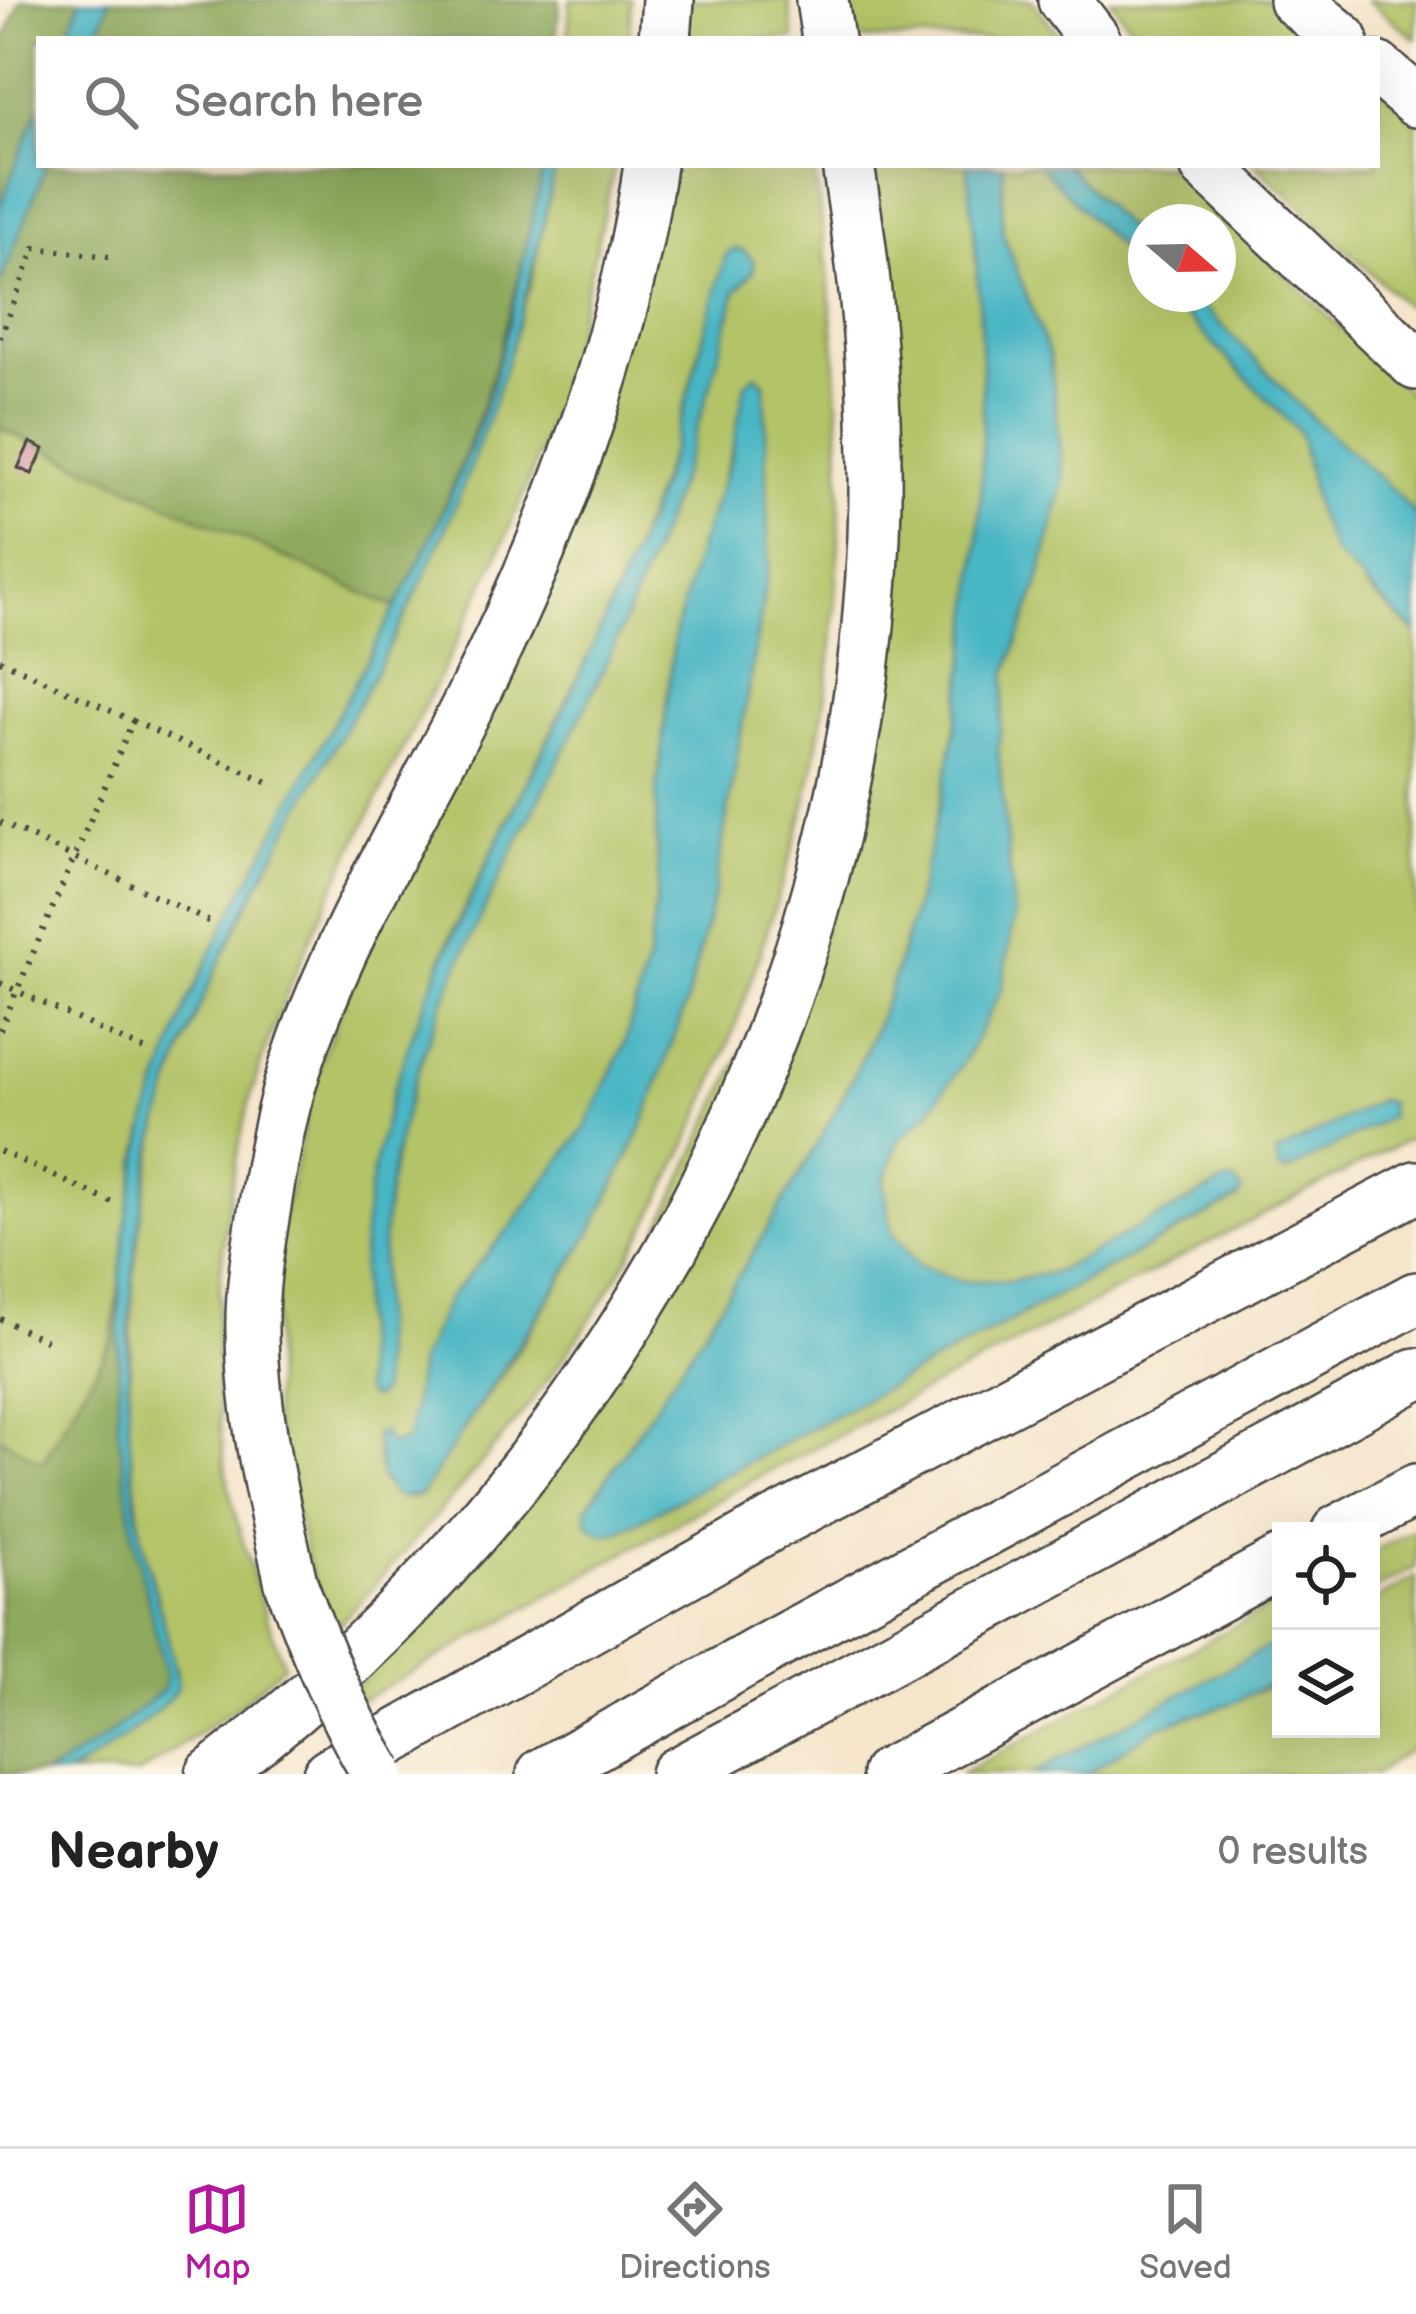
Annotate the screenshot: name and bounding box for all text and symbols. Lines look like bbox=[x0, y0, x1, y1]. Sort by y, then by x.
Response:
search box bbox=[36, 36, 1380, 168]
icon: search bbox=[78, 69, 144, 135]
text: Search here bbox=[174, 75, 423, 130]
north arrow bbox=[1128, 204, 1236, 312]
map controls bbox=[1272, 1522, 1380, 1738]
button: locate bbox=[1272, 1522, 1380, 1630]
button: layers bbox=[1272, 1630, 1380, 1738]
text: Nearby bbox=[48, 1822, 219, 1883]
text: 0 results bbox=[1217, 1829, 1368, 1876]
tab: Map bbox=[184, 2176, 251, 2288]
tab: Directions bbox=[619, 2176, 771, 2288]
tab: Saved bbox=[1139, 2176, 1232, 2288]

